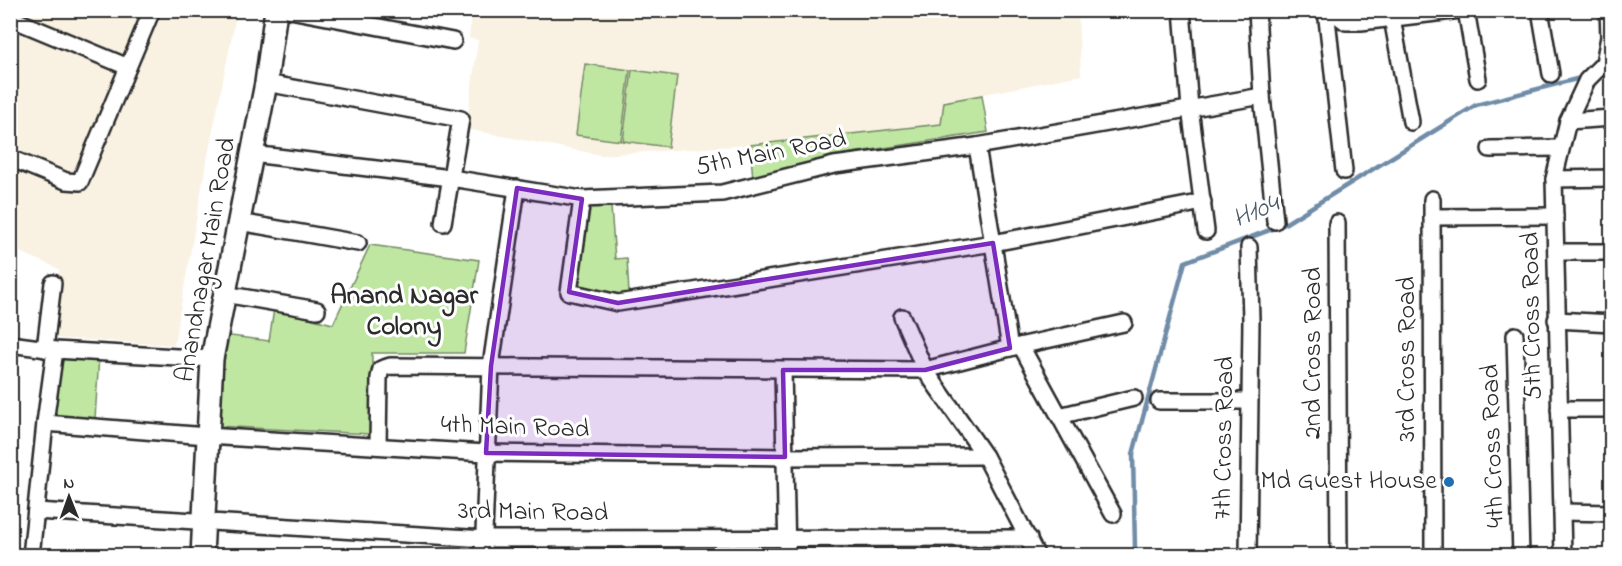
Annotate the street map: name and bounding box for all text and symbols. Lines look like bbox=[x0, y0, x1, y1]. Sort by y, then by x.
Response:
street label: 5th Main Road bbox=[692, 121, 850, 187]
street label: Anandnagar Main Road bbox=[167, 134, 247, 385]
water label: H104 bbox=[1227, 184, 1288, 239]
street label: 5th Cross Road bbox=[1513, 231, 1553, 400]
street label: 2nd Cross Road bbox=[1295, 267, 1333, 439]
street label: 3rd Cross Road bbox=[1389, 276, 1427, 442]
district label: Anand Nagar Colony bbox=[330, 277, 478, 347]
street label: 7th Cross Road bbox=[1205, 355, 1245, 520]
street label: 4th Cross Road bbox=[1472, 363, 1516, 528]
street label: 4th Main Road bbox=[440, 406, 590, 450]
place label: Md Guest House bbox=[1261, 463, 1437, 501]
north arrow bbox=[39, 467, 99, 527]
text: N bbox=[63, 472, 75, 496]
marker: Md Guest House bbox=[1442, 475, 1456, 489]
street label: 3rd Main Road bbox=[458, 493, 609, 533]

